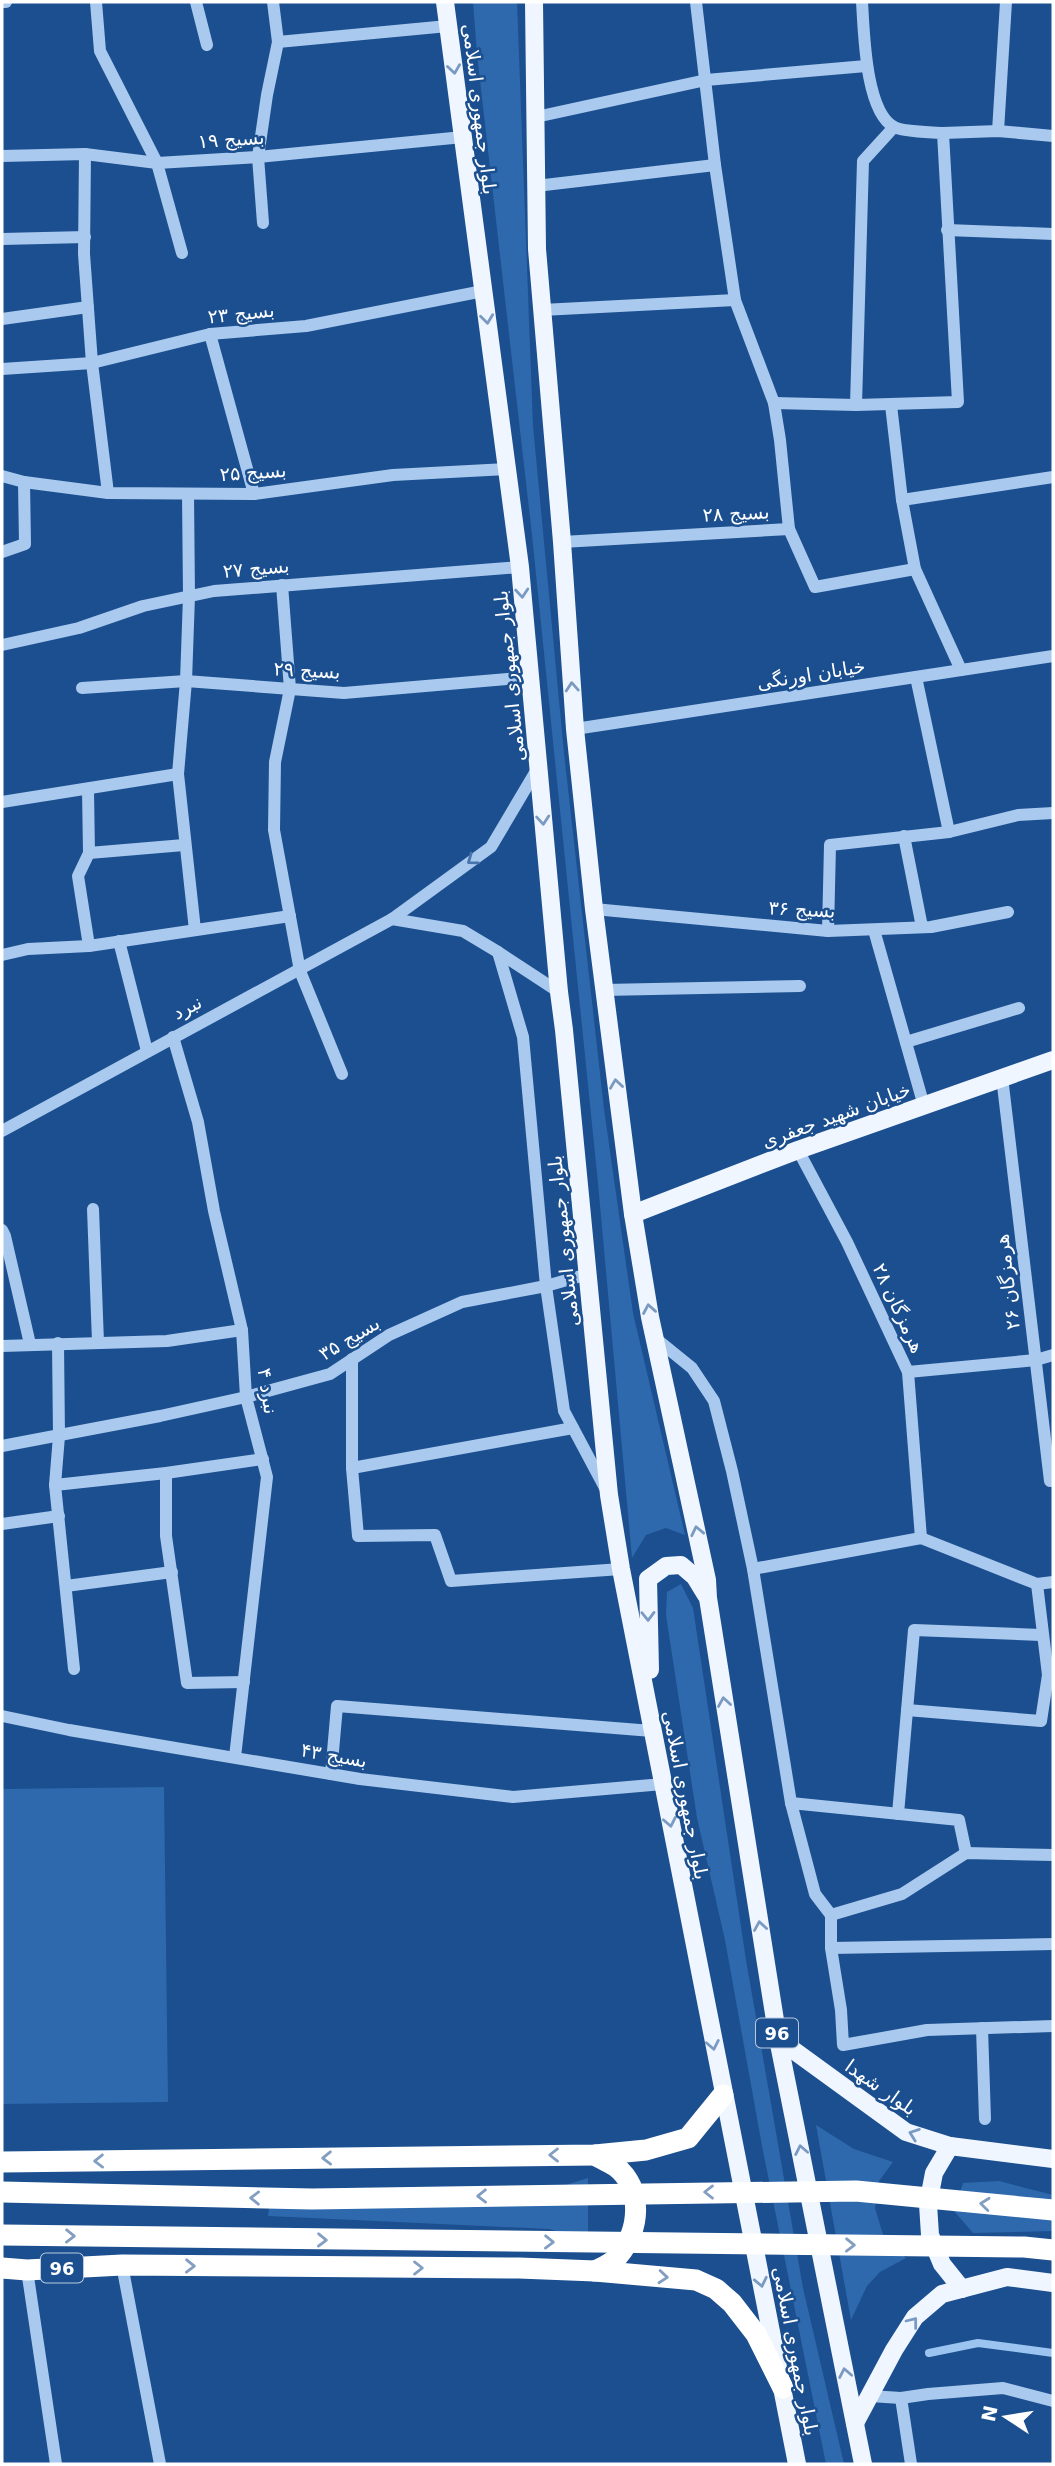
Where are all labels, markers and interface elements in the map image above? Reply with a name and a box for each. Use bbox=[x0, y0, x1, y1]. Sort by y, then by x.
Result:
street label: بلوار جمهوری اسلامی bbox=[458, 22, 501, 196]
one-way arrow bbox=[446, 64, 461, 75]
street label: بسیج ۱۹ bbox=[197, 126, 265, 153]
street label: بسیج ۲۳ bbox=[207, 299, 275, 328]
one-way arrow bbox=[479, 313, 494, 325]
street label: بسیج ۲۵ bbox=[219, 459, 287, 486]
street label: بسیج ۲۸ bbox=[702, 500, 770, 527]
street label: بسیج ۲۷ bbox=[222, 554, 290, 583]
one-way arrow bbox=[514, 588, 529, 599]
street label: بلوار جمهوری اسلامی bbox=[489, 589, 530, 763]
street label: خیابان اورنگی bbox=[755, 655, 867, 694]
street label: بسیج ۲۹ bbox=[273, 657, 341, 684]
one-way arrow bbox=[565, 682, 580, 693]
one-way arrow bbox=[536, 814, 551, 826]
one-way arrow bbox=[467, 852, 480, 865]
street label: بسیج ۳۶ bbox=[768, 896, 836, 923]
street label: نبرد bbox=[169, 990, 206, 1024]
one-way arrow bbox=[609, 1078, 624, 1090]
street label: خیابان شهید جعفری bbox=[759, 1078, 914, 1153]
street label: بلوار جمهوری اسلامی bbox=[543, 1154, 584, 1328]
street label: هرمزگان ۲۶ bbox=[990, 1233, 1025, 1331]
street label: هرمزگان ۲۸ bbox=[868, 1260, 929, 1357]
one-way arrow bbox=[642, 1303, 657, 1315]
street label: بسیج ۳۵ bbox=[315, 1311, 384, 1365]
street label: نبرد ۴ bbox=[253, 1366, 282, 1416]
one-way arrow bbox=[690, 1525, 705, 1537]
one-way arrow bbox=[640, 1611, 656, 1621]
one-way arrow bbox=[717, 1696, 732, 1708]
street label: بلوار جمهوری اسلامی bbox=[658, 1709, 713, 1882]
street label: بسیج ۴۳ bbox=[299, 1738, 369, 1773]
one-way arrow bbox=[662, 1816, 677, 1828]
one-way arrow bbox=[753, 1921, 768, 1932]
road number: 96 bbox=[756, 2019, 798, 2048]
one-way arrow bbox=[705, 2039, 720, 2051]
street label: بلوار شهدا bbox=[841, 2055, 921, 2120]
one-way arrow bbox=[909, 2128, 921, 2142]
one-way arrow bbox=[794, 2144, 809, 2156]
one-way arrow bbox=[549, 2147, 559, 2163]
one-way arrow bbox=[321, 2150, 332, 2165]
one-way arrow bbox=[94, 2153, 104, 2169]
one-way arrow bbox=[704, 2184, 714, 2200]
one-way arrow bbox=[476, 2188, 487, 2203]
one-way arrow bbox=[249, 2190, 260, 2205]
one-way arrow bbox=[980, 2196, 991, 2211]
one-way arrow bbox=[65, 2228, 76, 2244]
one-way arrow bbox=[317, 2232, 328, 2247]
one-way arrow bbox=[545, 2234, 555, 2250]
one-way arrow bbox=[846, 2237, 856, 2253]
road number: 96 bbox=[41, 2254, 83, 2282]
one-way arrow bbox=[186, 2258, 196, 2274]
one-way arrow bbox=[413, 2260, 424, 2276]
street label: بلوار جمهوری اسلامی bbox=[768, 2265, 823, 2438]
one-way arrow bbox=[658, 2269, 669, 2284]
one-way arrow bbox=[753, 2276, 768, 2288]
one-way arrow bbox=[905, 2317, 917, 2329]
one-way arrow bbox=[839, 2367, 854, 2379]
north arrow bbox=[971, 2382, 1041, 2452]
text: N bbox=[977, 2403, 1002, 2424]

